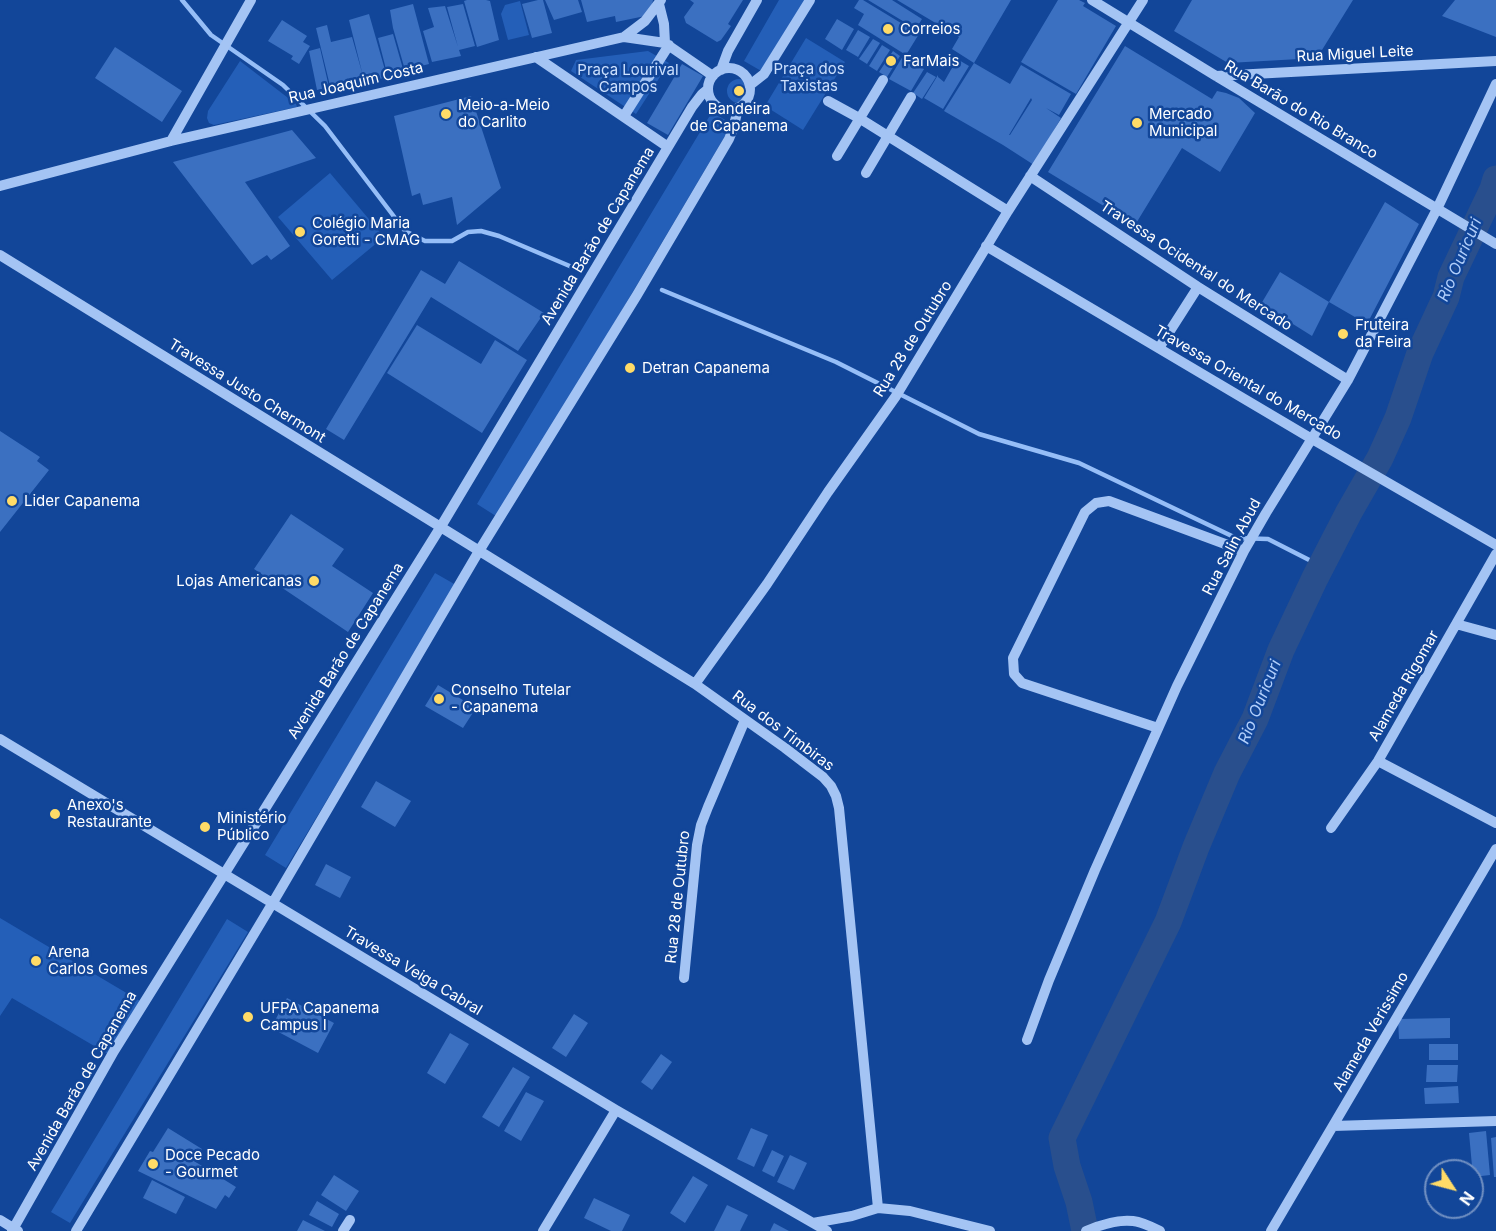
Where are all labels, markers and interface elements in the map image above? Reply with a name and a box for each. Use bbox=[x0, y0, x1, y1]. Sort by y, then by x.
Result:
place label: Correios bbox=[900, 20, 961, 38]
marker: Correios bbox=[881, 22, 895, 36]
street label: Rua Miguel Leite bbox=[1296, 42, 1414, 66]
place label: FarMais bbox=[903, 52, 959, 70]
marker: FarMais bbox=[884, 54, 898, 68]
street label: Rua Barão do Rio Branco bbox=[1221, 57, 1381, 163]
street label: Rua Joaquim Costa bbox=[287, 59, 425, 107]
park label: Praça dos Taxistas bbox=[773, 60, 845, 95]
park label: Praça Lourival Campos bbox=[577, 61, 679, 96]
marker: Bandeira de Capanema bbox=[732, 84, 746, 98]
place label: Meio-a-Meio do Carlito bbox=[458, 96, 550, 131]
place label: Bandeira de Capanema bbox=[690, 100, 788, 135]
place label: Mercado Municipal bbox=[1149, 105, 1218, 140]
marker: Meio-a-Meio do Carlito bbox=[439, 107, 453, 121]
marker: Mercado Municipal bbox=[1130, 116, 1144, 130]
street label: Avenida Barão de Capanema bbox=[538, 144, 658, 328]
street label: Travessa Ocidental do Mercado bbox=[1097, 197, 1295, 335]
place label: Colégio Maria Goretti - CMAG bbox=[312, 214, 420, 249]
water label: Rio Ouricuri bbox=[1434, 215, 1486, 305]
marker: Colégio Maria Goretti - CMAG bbox=[293, 225, 307, 239]
street label: Rua 28 de Outubro bbox=[870, 278, 956, 400]
place label: Fruteira da Feira bbox=[1355, 316, 1412, 351]
street label: Travessa Oriental do Mercado bbox=[1151, 322, 1345, 444]
marker: Fruteira da Feira bbox=[1336, 327, 1350, 341]
street label: Travessa Justo Chermont bbox=[165, 335, 329, 447]
place label: Detran Capanema bbox=[642, 359, 770, 377]
marker: Detran Capanema bbox=[623, 361, 637, 375]
place label: Lider Capanema bbox=[24, 492, 140, 510]
marker: Lider Capanema bbox=[5, 494, 19, 508]
street label: Rua Salin Abud bbox=[1199, 495, 1265, 599]
street label: Avenida Barão de Capanema bbox=[284, 560, 408, 742]
place label: Lojas Americanas bbox=[176, 572, 302, 590]
marker: Lojas Americanas bbox=[307, 574, 321, 588]
street label: Alameda Rigomar bbox=[1365, 627, 1443, 745]
water label: Rio Ouricuri bbox=[1234, 657, 1286, 747]
place label: Conselho Tutelar - Capanema bbox=[451, 681, 571, 716]
street label: Rua dos Timbiras bbox=[729, 687, 837, 775]
marker: Conselho Tutelar - Capanema bbox=[432, 692, 446, 706]
place label: Anexo's Restaurante bbox=[67, 796, 152, 831]
marker: Anexo's Restaurante bbox=[48, 807, 62, 821]
place label: Ministério Público bbox=[217, 809, 287, 844]
marker: Ministério Público bbox=[198, 820, 212, 834]
street label: Rua 28 de Outubro bbox=[662, 830, 694, 964]
street label: Travessa Veiga Cabral bbox=[341, 923, 485, 1019]
place label: Arena Carlos Gomes bbox=[48, 943, 148, 978]
marker: Arena Carlos Gomes bbox=[29, 954, 43, 968]
street label: Alameda Verissimo bbox=[1329, 969, 1413, 1095]
street label: Avenida Barão de Capanema bbox=[23, 988, 141, 1174]
place label: UFPA Capanema Campus I bbox=[260, 999, 379, 1034]
marker: UFPA Capanema Campus I bbox=[241, 1010, 255, 1024]
place label: Doce Pecado - Gourmet bbox=[165, 1146, 260, 1181]
marker: Doce Pecado - Gourmet bbox=[146, 1157, 160, 1171]
north arrow bbox=[1424, 1159, 1484, 1219]
text: N bbox=[1455, 1188, 1479, 1209]

